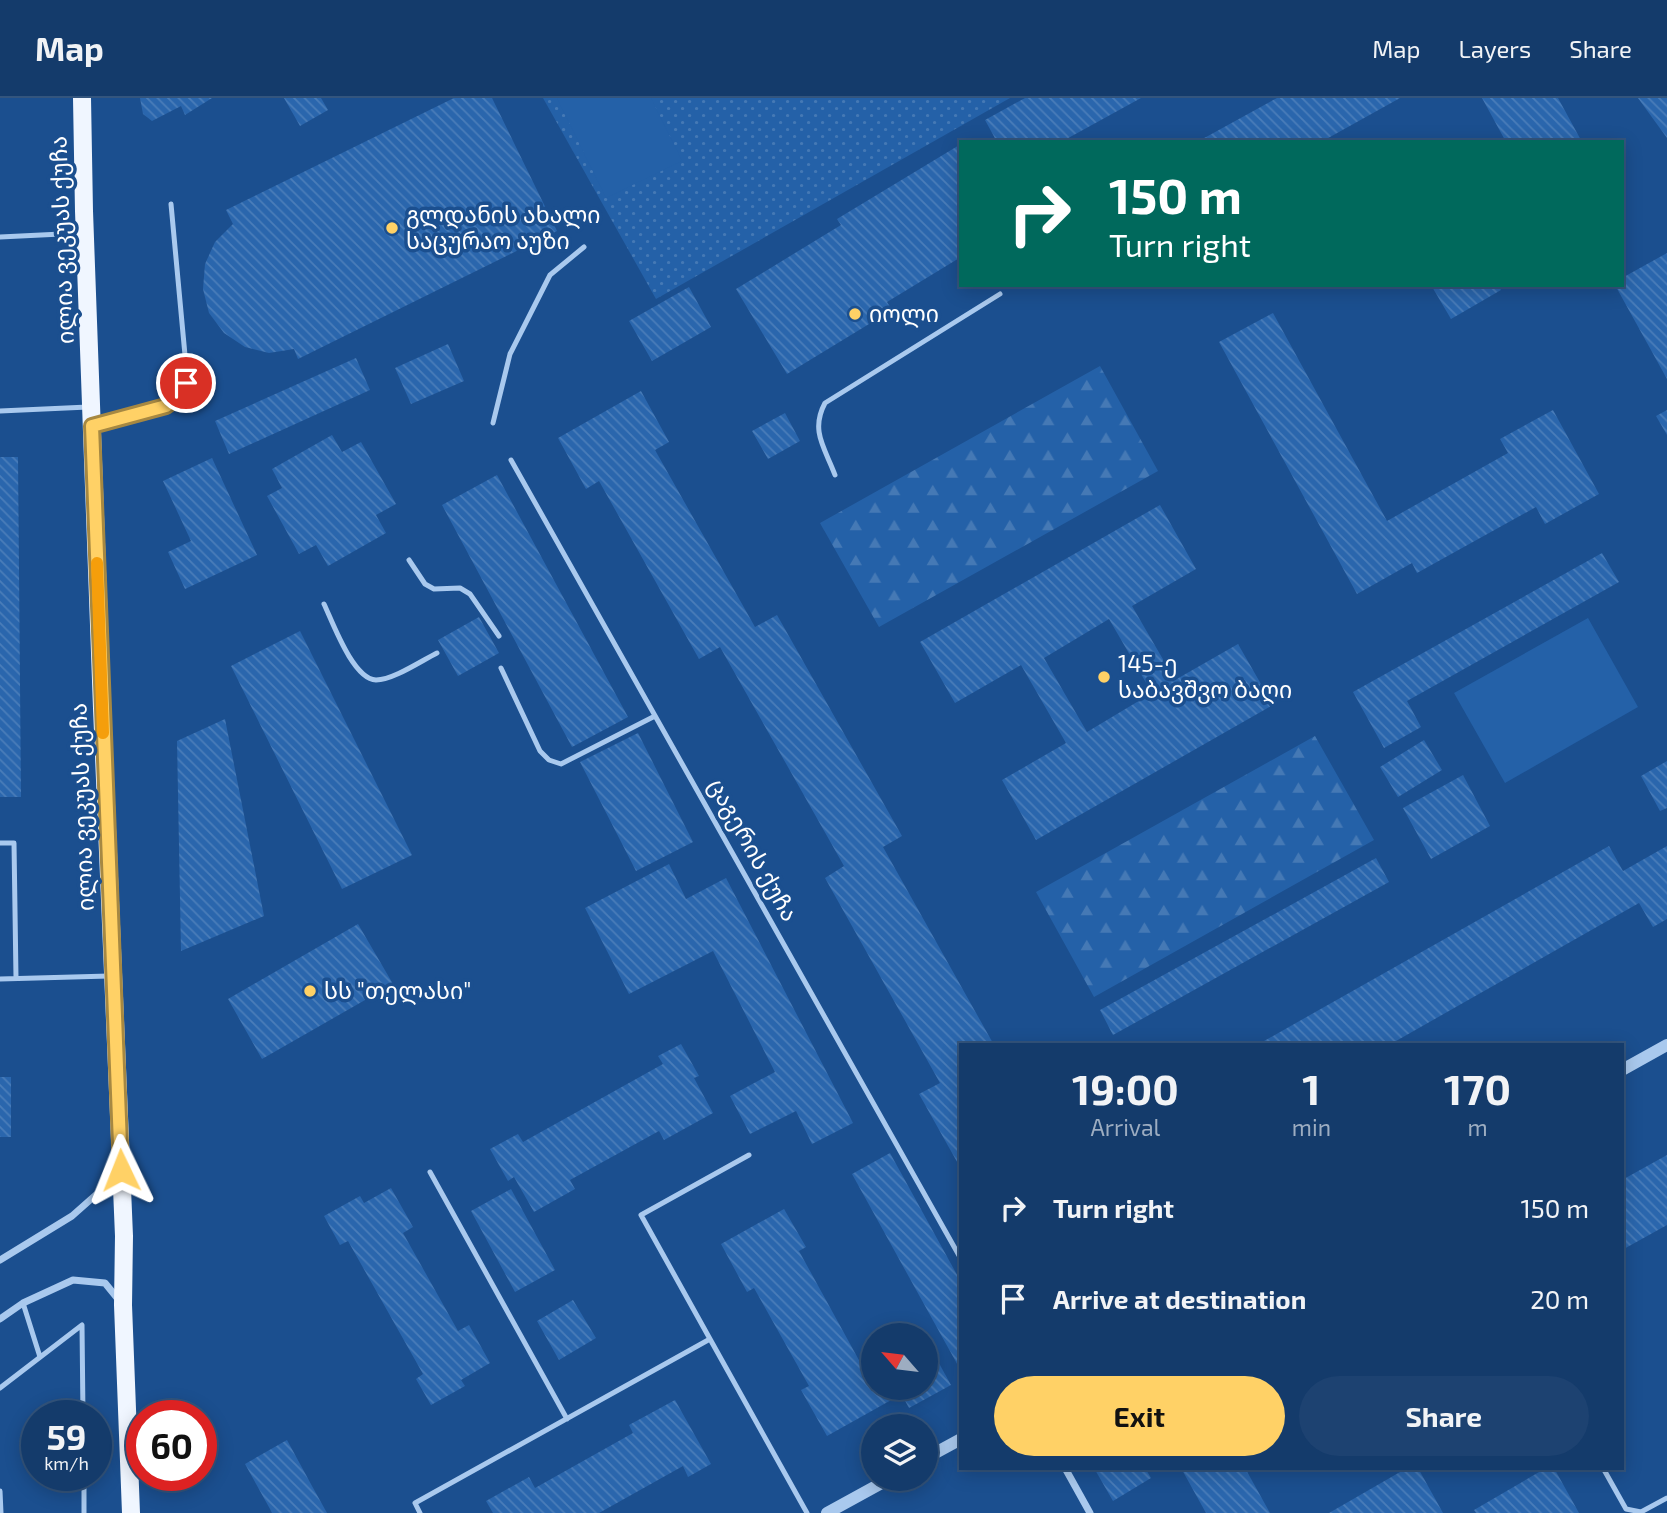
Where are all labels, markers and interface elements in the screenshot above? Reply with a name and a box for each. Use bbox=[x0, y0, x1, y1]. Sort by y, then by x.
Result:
text: Map bbox=[35, 28, 104, 68]
text: Map bbox=[1372, 34, 1420, 63]
text: Layers bbox=[1458, 34, 1531, 63]
text: Share bbox=[1569, 34, 1632, 63]
street label: ილია ვეკუას ქუჩა bbox=[43, 135, 80, 345]
text: 150 m bbox=[1109, 165, 1242, 224]
icon: right bbox=[994, 168, 1085, 259]
place label: გლდანის ახალი საცურაო აუზი bbox=[406, 200, 601, 255]
marker: გლდანის ახალი საცურაო აუზი bbox=[384, 220, 400, 236]
text: Turn right bbox=[1109, 225, 1251, 263]
place label: იოლი bbox=[869, 299, 939, 328]
marker: იოლი bbox=[847, 306, 863, 322]
pin bbox=[156, 353, 216, 413]
icon: arrive bbox=[167, 364, 205, 402]
place label: 145-ე საბავშვო ბაღი bbox=[1118, 649, 1292, 704]
marker: 145-ე საბავშვო ბაღი bbox=[1096, 669, 1112, 685]
street label: ილია ვეკუას ქუჩა bbox=[63, 702, 100, 912]
street label: ცაგერის ქუჩა bbox=[702, 773, 805, 926]
place label: სს "თელასი" bbox=[324, 976, 471, 1005]
marker: სს "თელასი" bbox=[302, 983, 318, 999]
text: 19:00 bbox=[1072, 1063, 1179, 1113]
text: 1 bbox=[1302, 1063, 1321, 1113]
text: 170 bbox=[1444, 1063, 1511, 1113]
text: Arrival bbox=[1090, 1113, 1160, 1141]
text: min bbox=[1292, 1113, 1331, 1141]
text: m bbox=[1467, 1113, 1488, 1141]
position arrow bbox=[84, 1133, 158, 1207]
icon: right bbox=[994, 1189, 1032, 1227]
text: Turn right bbox=[1053, 1192, 1174, 1223]
text: 150 m bbox=[1520, 1192, 1589, 1223]
icon: arrive bbox=[994, 1280, 1032, 1318]
text: Arrive at destination bbox=[1053, 1283, 1306, 1314]
text: 20 m bbox=[1530, 1283, 1589, 1314]
north arrow bbox=[861, 1323, 938, 1400]
map controls bbox=[861, 1323, 938, 1491]
button: Exit bbox=[994, 1376, 1285, 1456]
button: Share bbox=[1299, 1376, 1589, 1456]
speed limit sign: 60 bbox=[126, 1400, 217, 1491]
button: layers bbox=[861, 1414, 938, 1491]
text: 59 bbox=[47, 1415, 86, 1457]
text: km/h bbox=[44, 1452, 89, 1474]

